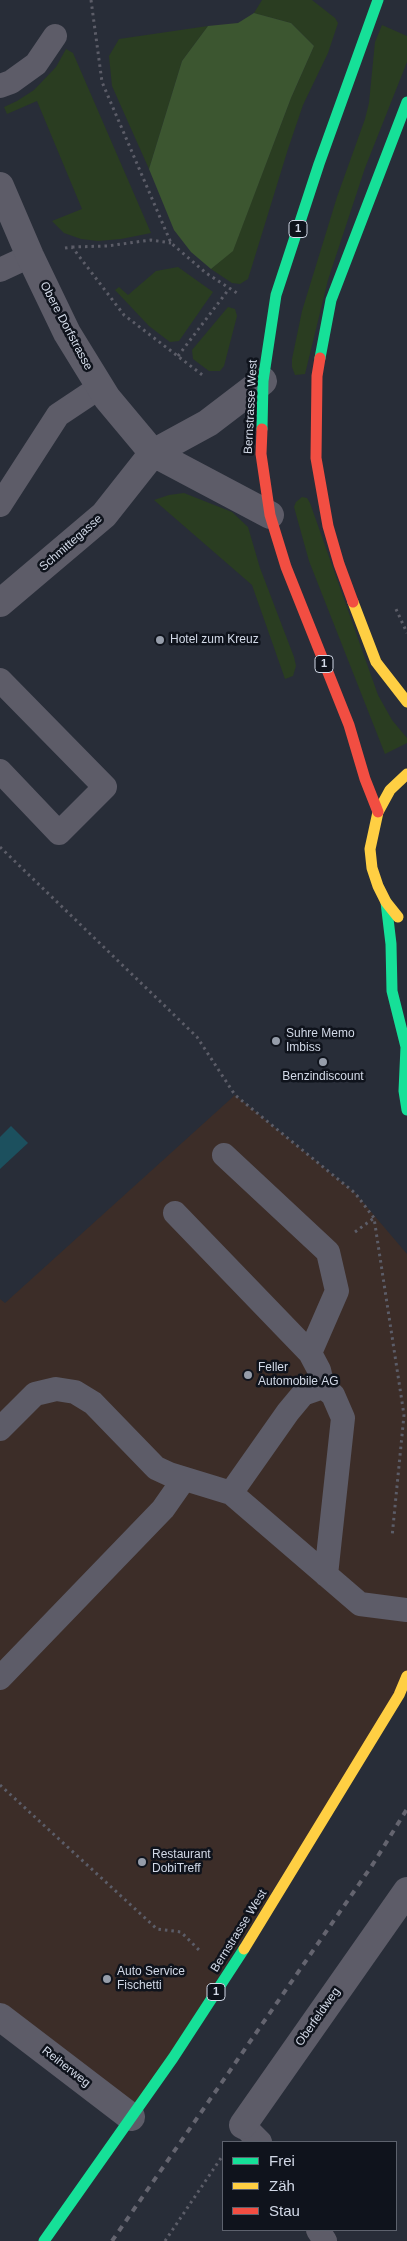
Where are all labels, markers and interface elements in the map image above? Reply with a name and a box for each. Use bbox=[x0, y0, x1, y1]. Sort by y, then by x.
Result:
road number: 1 bbox=[289, 220, 307, 238]
street label: Obere Dorfstrasse bbox=[37, 279, 95, 373]
street label: Bernstrasse West bbox=[241, 359, 261, 455]
street label: Schmittegasse bbox=[37, 512, 105, 574]
place label: Hotel zum Kreuz bbox=[170, 633, 259, 647]
marker: Hotel zum Kreuz bbox=[154, 634, 166, 646]
road number: 1 bbox=[315, 656, 333, 672]
place label: Suhre Memo Imbiss bbox=[286, 1027, 355, 1055]
marker: Suhre Memo Imbiss bbox=[270, 1035, 282, 1047]
marker: Benzindiscount bbox=[317, 1056, 329, 1068]
place label: Benzindiscount bbox=[282, 1070, 364, 1084]
place label: Feller Automobile AG bbox=[258, 1361, 339, 1389]
marker: Feller Automobile AG bbox=[242, 1369, 254, 1381]
place label: Restaurant DobiTreff bbox=[152, 1848, 211, 1876]
marker: Restaurant DobiTreff bbox=[136, 1856, 148, 1868]
street label: Bernstrasse West bbox=[208, 1887, 270, 1975]
place label: Auto Service Fischetti bbox=[117, 1965, 185, 1993]
marker: Auto Service Fischetti bbox=[101, 1973, 113, 1985]
road number: 1 bbox=[207, 1984, 225, 2000]
street label: Oberfeldweg bbox=[293, 1985, 343, 2049]
street label: Reiherweg bbox=[39, 2044, 93, 2090]
legend bbox=[222, 2141, 397, 2231]
text: Frei bbox=[269, 2152, 295, 2169]
text: Zäh bbox=[269, 2177, 295, 2194]
text: Stau bbox=[269, 2202, 300, 2219]

